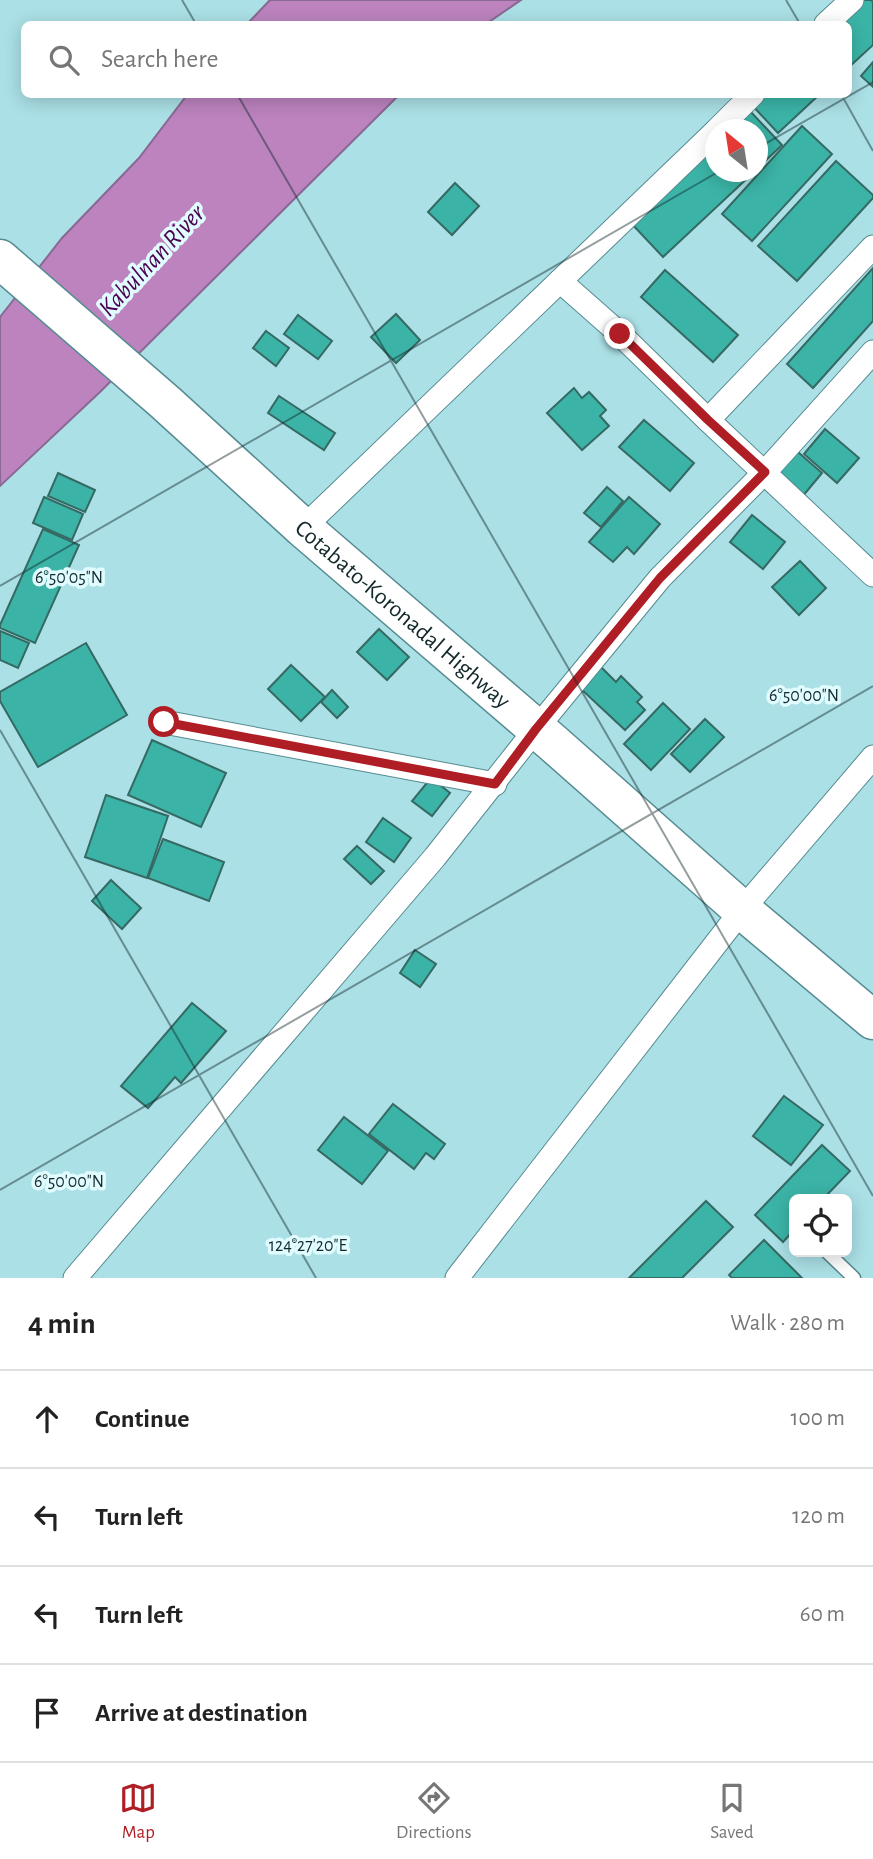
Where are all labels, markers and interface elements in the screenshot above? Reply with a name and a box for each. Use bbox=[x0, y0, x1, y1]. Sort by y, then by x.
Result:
search box bbox=[21, 21, 852, 98]
icon: search bbox=[45, 41, 83, 79]
text: Search here bbox=[101, 46, 219, 72]
north arrow bbox=[705, 119, 768, 182]
water label: Kabulnan River bbox=[94, 199, 211, 321]
route end bbox=[604, 318, 635, 349]
street label: Cotabato-Koronadal Highway bbox=[290, 516, 514, 713]
text: 6°50'05"N bbox=[35, 569, 103, 587]
text: 6°50'00"N bbox=[769, 687, 839, 705]
route start bbox=[148, 706, 179, 737]
text: 6°50'00"N bbox=[34, 1173, 104, 1191]
map controls bbox=[789, 1194, 852, 1257]
button: locate bbox=[789, 1194, 852, 1257]
text: 124°27'20"E bbox=[269, 1237, 348, 1255]
text: 4 min bbox=[28, 1309, 96, 1339]
text: Walk · 280 m bbox=[730, 1312, 845, 1335]
icon: ahead bbox=[28, 1400, 66, 1438]
text: Continue bbox=[95, 1406, 190, 1432]
text: 100 m bbox=[791, 1407, 845, 1430]
icon: left bbox=[28, 1498, 66, 1536]
text: Turn left bbox=[95, 1504, 183, 1530]
text: 120 m bbox=[792, 1505, 845, 1528]
icon: left bbox=[28, 1596, 66, 1634]
text: Turn left bbox=[95, 1602, 183, 1628]
text: 60 m bbox=[800, 1603, 845, 1626]
icon: arrive bbox=[28, 1694, 66, 1732]
text: Arrive at destination bbox=[95, 1700, 308, 1726]
tab: Map bbox=[119, 1779, 157, 1844]
tab: Directions bbox=[396, 1779, 472, 1844]
tab: Saved bbox=[710, 1779, 754, 1844]

